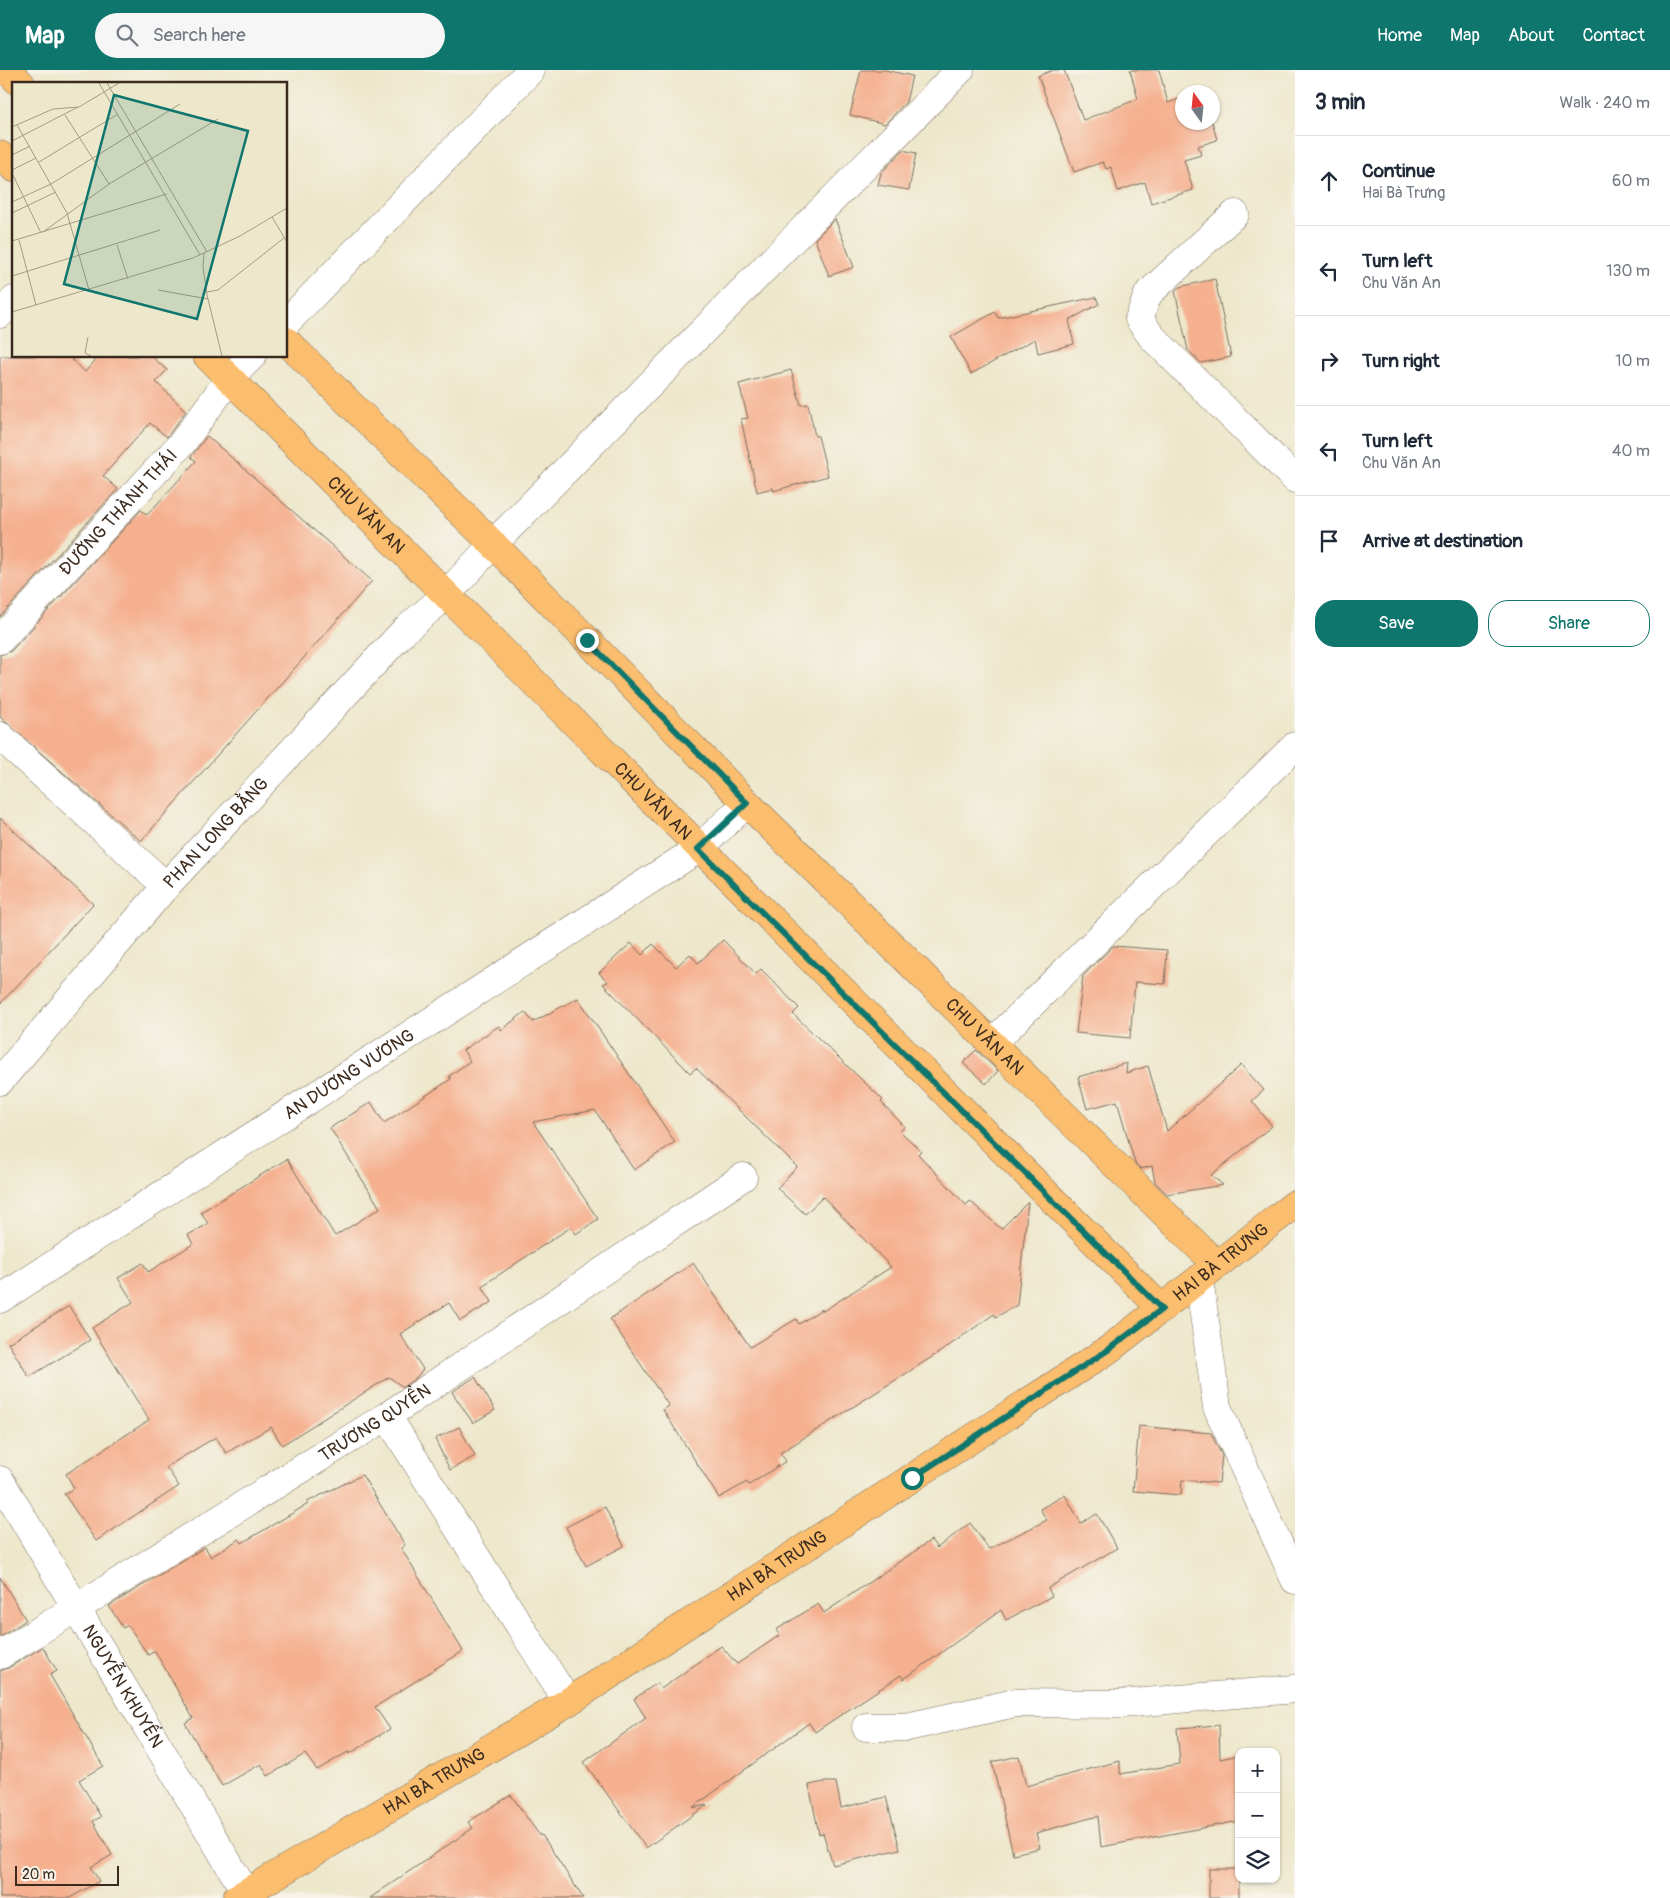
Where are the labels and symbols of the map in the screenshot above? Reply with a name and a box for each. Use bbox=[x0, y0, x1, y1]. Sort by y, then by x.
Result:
inset map bbox=[12, 82, 288, 358]
north arrow bbox=[1175, 85, 1220, 130]
street label: ĐƯỜNG THÀNH THÁI bbox=[54, 444, 183, 581]
street label: CHU VĂN AN bbox=[322, 471, 410, 559]
route end bbox=[576, 629, 599, 652]
street label: CHU VĂN AN bbox=[609, 757, 697, 845]
street label: PHAN LONG BẰNG bbox=[159, 773, 274, 894]
street label: CHU VĂN AN bbox=[940, 993, 1028, 1081]
street label: AN DƯƠNG VƯƠNG bbox=[279, 1024, 419, 1125]
street label: HAI BÀ TRƯNG bbox=[1168, 1218, 1273, 1307]
street label: TRƯƠNG QUYỀN bbox=[315, 1379, 436, 1467]
route start bbox=[901, 1467, 924, 1490]
street label: HAI BÀ TRƯNG bbox=[723, 1525, 832, 1607]
street label: NGUYỄN KHUYẾN bbox=[77, 1621, 168, 1752]
street label: HAI BÀ TRƯNG bbox=[379, 1742, 490, 1821]
scale bar bbox=[15, 1863, 119, 1886]

